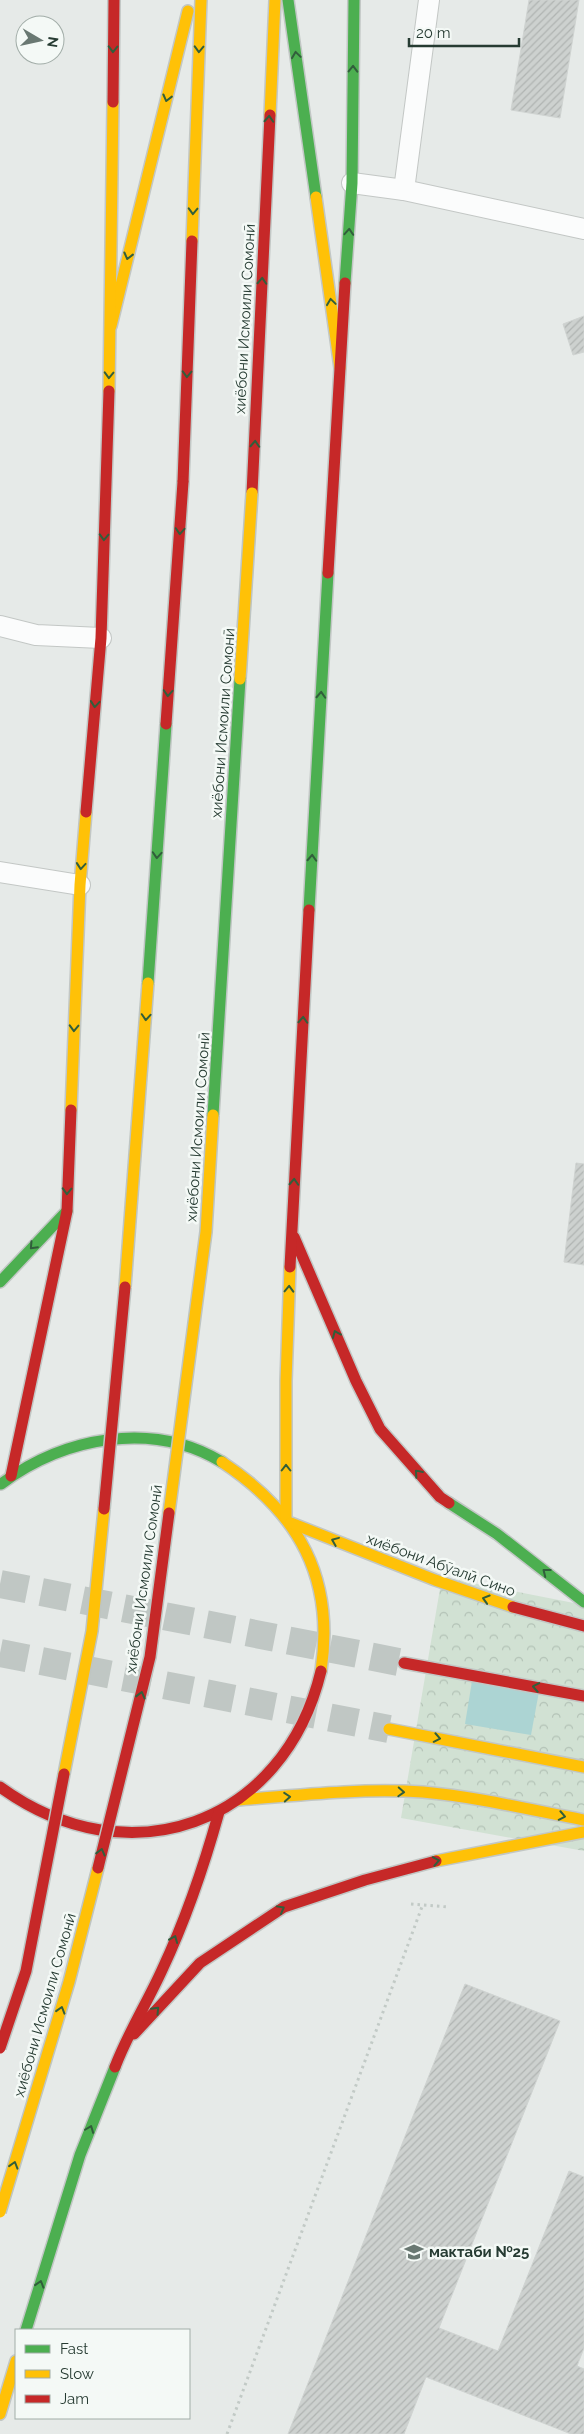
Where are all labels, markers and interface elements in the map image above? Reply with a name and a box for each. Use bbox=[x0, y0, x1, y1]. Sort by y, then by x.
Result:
north arrow bbox=[15, 15, 65, 65]
scale bar bbox=[409, 15, 519, 47]
text: 20 m bbox=[416, 24, 451, 42]
text: N bbox=[44, 36, 62, 49]
one-way arrow bbox=[108, 45, 119, 53]
one-way arrow bbox=[194, 45, 204, 53]
one-way arrow bbox=[291, 50, 302, 58]
one-way arrow bbox=[348, 65, 359, 73]
one-way arrow bbox=[162, 94, 173, 103]
one-way arrow bbox=[264, 115, 275, 123]
one-way arrow bbox=[188, 208, 198, 215]
street label: хиёбони Исмоили Сомонӣ bbox=[231, 223, 259, 415]
one-way arrow bbox=[344, 228, 355, 236]
one-way arrow bbox=[123, 252, 134, 261]
one-way arrow bbox=[257, 277, 267, 285]
one-way arrow bbox=[326, 298, 336, 306]
one-way arrow bbox=[182, 370, 192, 378]
one-way arrow bbox=[104, 372, 114, 379]
one-way arrow bbox=[249, 440, 260, 448]
one-way arrow bbox=[174, 527, 185, 535]
one-way arrow bbox=[99, 534, 109, 542]
street label: хиёбони Исмоили Сомонӣ bbox=[207, 627, 239, 819]
one-way arrow bbox=[163, 689, 174, 697]
one-way arrow bbox=[316, 691, 327, 699]
one-way arrow bbox=[90, 701, 101, 709]
one-way arrow bbox=[152, 851, 163, 859]
one-way arrow bbox=[307, 853, 318, 861]
one-way arrow bbox=[76, 862, 87, 870]
one-way arrow bbox=[140, 1013, 151, 1021]
one-way arrow bbox=[298, 1016, 309, 1024]
one-way arrow bbox=[69, 1025, 79, 1033]
street label: хиёбони Исмоили Сомонӣ bbox=[182, 1031, 214, 1223]
one-way arrow bbox=[288, 1178, 299, 1186]
one-way arrow bbox=[62, 1187, 73, 1195]
one-way arrow bbox=[30, 1241, 39, 1250]
one-way arrow bbox=[284, 1284, 294, 1292]
one-way arrow bbox=[331, 1330, 342, 1339]
one-way arrow bbox=[281, 1464, 291, 1472]
one-way arrow bbox=[415, 1469, 424, 1478]
street label: хиёбони Исмоили Сомонӣ bbox=[122, 1483, 166, 1675]
street label: хиёбони Абӯалӣ Сино bbox=[364, 1530, 518, 1600]
one-way arrow bbox=[331, 1537, 340, 1547]
one-way arrow bbox=[542, 1569, 551, 1578]
one-way arrow bbox=[483, 1595, 491, 1605]
one-way arrow bbox=[532, 1683, 540, 1693]
one-way arrow bbox=[135, 1690, 146, 1699]
one-way arrow bbox=[432, 1732, 441, 1743]
one-way arrow bbox=[397, 1787, 405, 1798]
one-way arrow bbox=[283, 1791, 291, 1802]
one-way arrow bbox=[557, 1811, 566, 1821]
one-way arrow bbox=[95, 1848, 106, 1857]
one-way arrow bbox=[432, 1857, 441, 1867]
one-way arrow bbox=[276, 1905, 285, 1915]
street label: хиёбони Исмоили Сомонӣ bbox=[10, 1911, 80, 2099]
one-way arrow bbox=[169, 1936, 179, 1944]
one-way arrow bbox=[55, 2006, 65, 2014]
one-way arrow bbox=[150, 2007, 159, 2016]
one-way arrow bbox=[84, 2125, 94, 2134]
one-way arrow bbox=[8, 2162, 18, 2170]
school or university icon: мактаби №25 bbox=[403, 2241, 425, 2263]
place label: мактаби №25 bbox=[429, 2243, 529, 2261]
one-way arrow bbox=[35, 2280, 45, 2288]
legend bbox=[15, 2329, 190, 2419]
text: Fast bbox=[60, 2340, 88, 2358]
text: Slow bbox=[60, 2365, 94, 2383]
text: Jam bbox=[60, 2390, 89, 2408]

